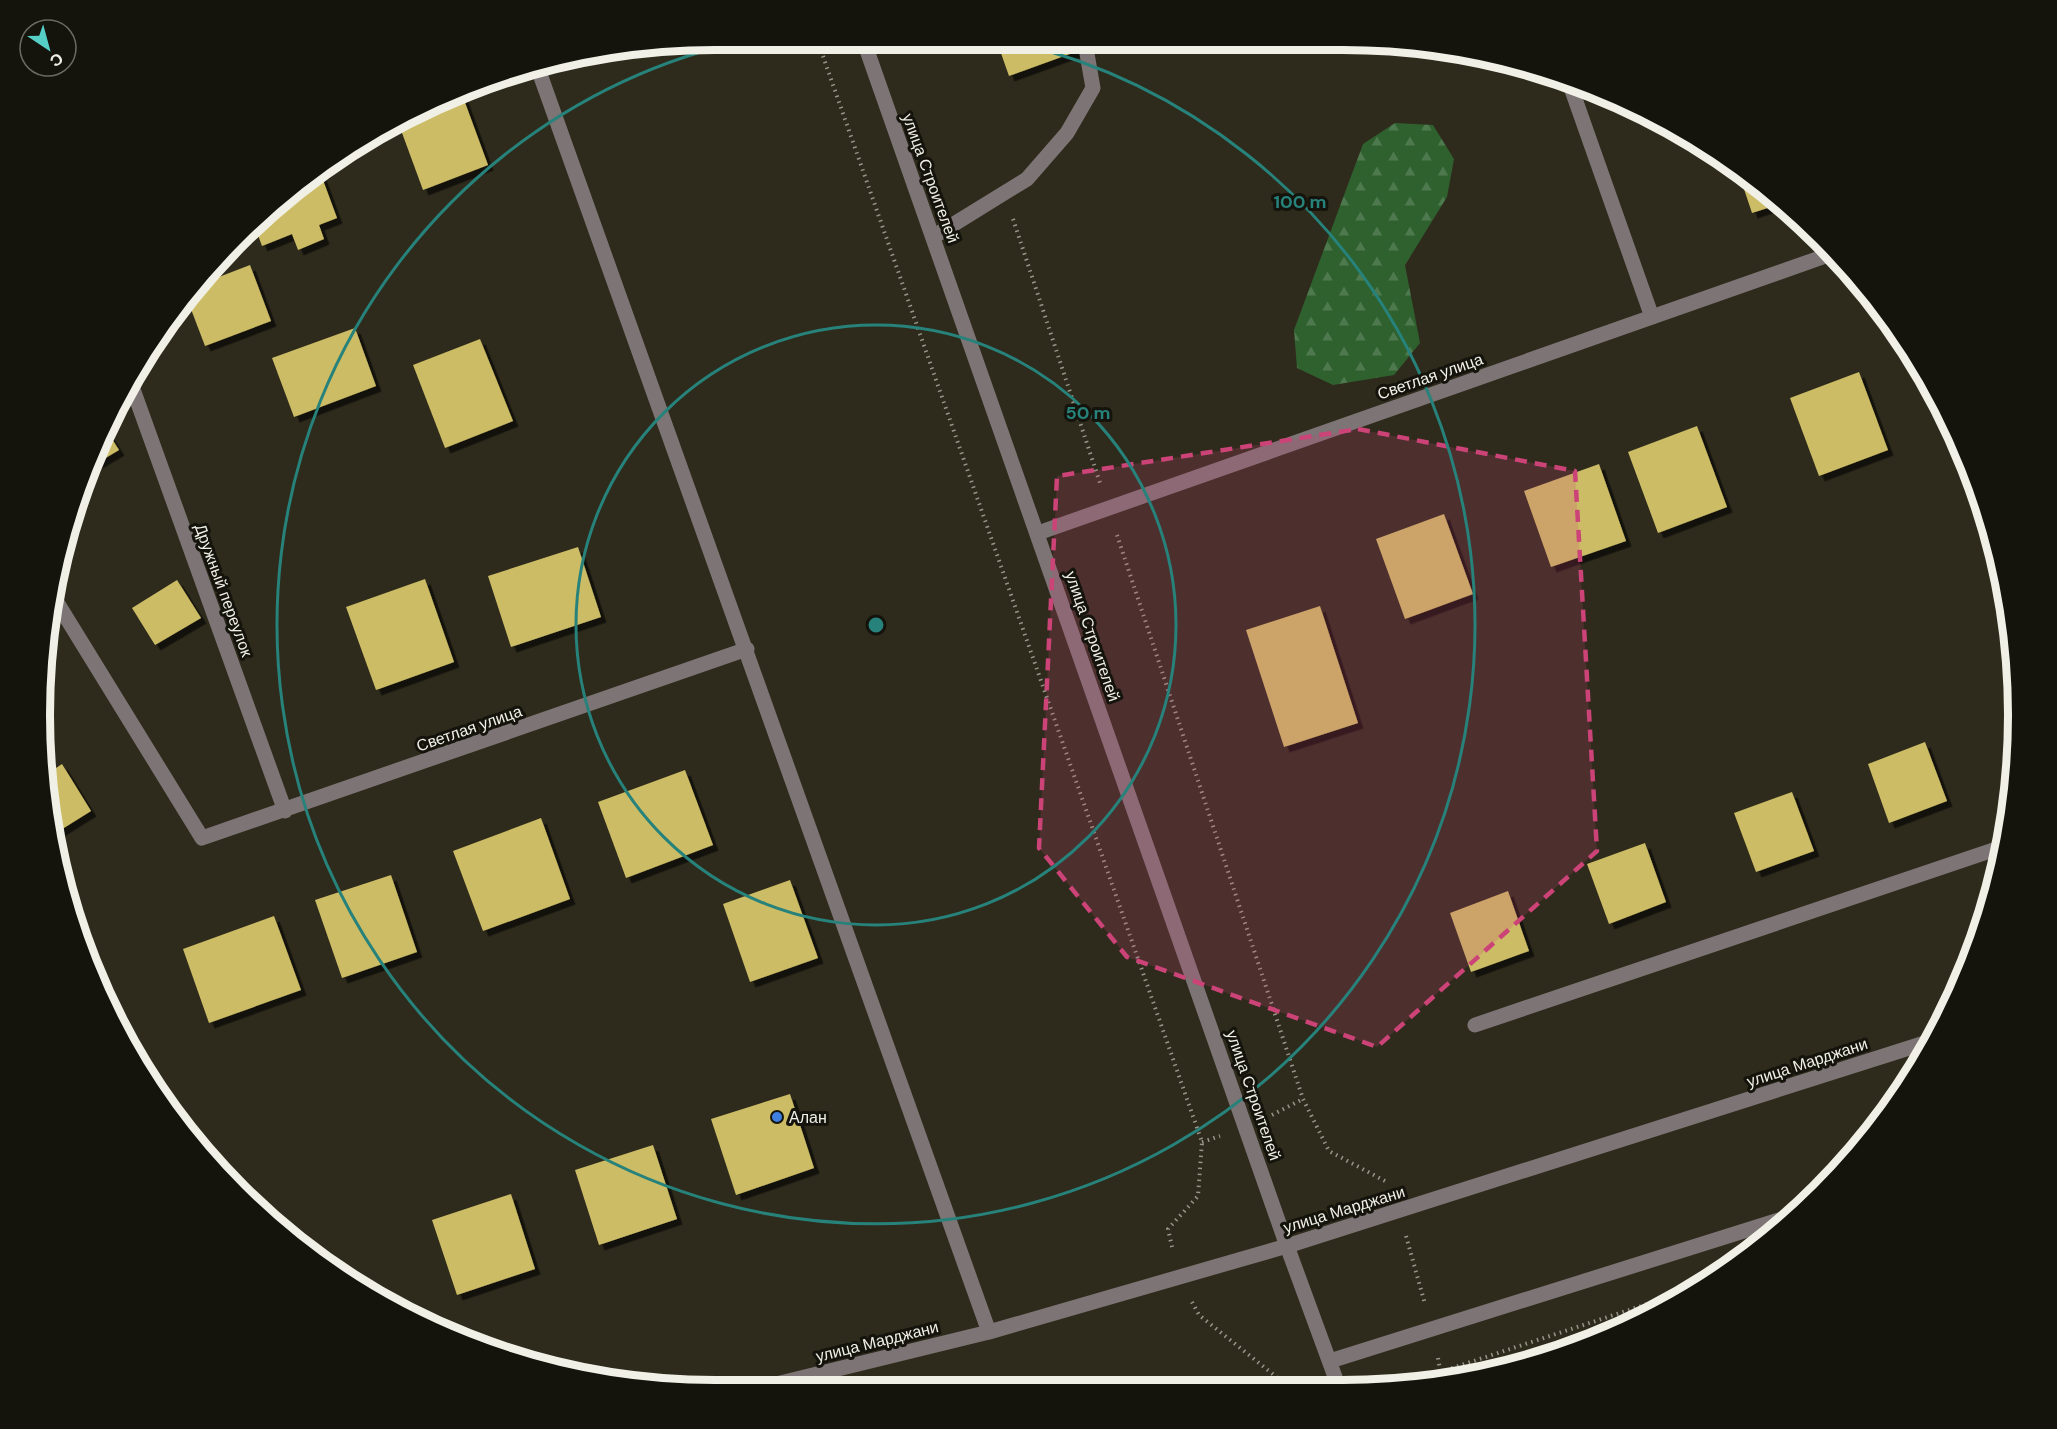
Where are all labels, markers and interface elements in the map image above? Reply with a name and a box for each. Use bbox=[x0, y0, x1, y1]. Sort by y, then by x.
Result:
north arrow bbox=[18, 18, 78, 78]
text: С bbox=[45, 48, 67, 72]
street label: улица Строителей bbox=[897, 110, 964, 246]
text: 100 m bbox=[1273, 190, 1327, 214]
street label: Светлая улица bbox=[1375, 349, 1486, 404]
text: 50 m bbox=[1065, 401, 1111, 425]
street label: Дружный переулок bbox=[190, 521, 258, 661]
street label: улица Строителей bbox=[1060, 568, 1125, 704]
centre of rings bbox=[866, 615, 886, 635]
street label: Светлая улица bbox=[414, 701, 525, 756]
street label: улица Строителей bbox=[1221, 1027, 1286, 1163]
street label: улица Марджани bbox=[1744, 1033, 1870, 1092]
place label: Алан bbox=[789, 1107, 827, 1128]
marker: Алан bbox=[770, 1110, 784, 1124]
street label: улица Марджани bbox=[1281, 1181, 1407, 1238]
street label: улица Марджани bbox=[814, 1316, 941, 1367]

